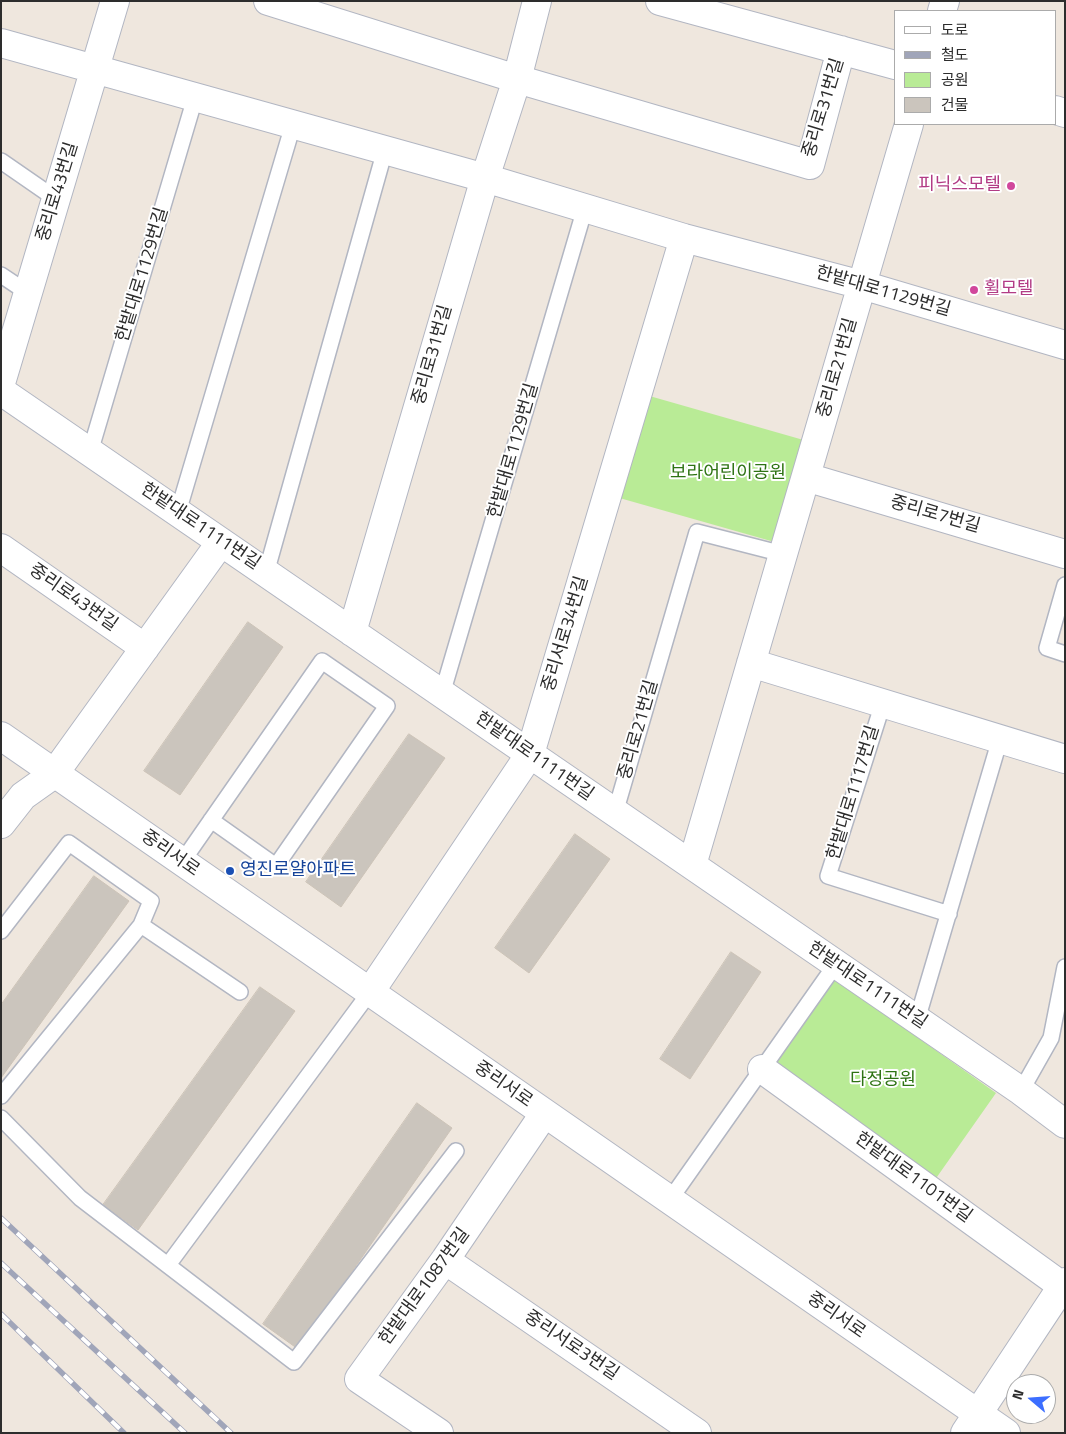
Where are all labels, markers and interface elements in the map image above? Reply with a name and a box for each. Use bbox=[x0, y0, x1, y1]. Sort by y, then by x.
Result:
legend bbox=[894, 10, 1056, 125]
text: 도로 bbox=[941, 18, 969, 41]
text: 철도 bbox=[941, 43, 969, 66]
street label: 중리로31번길 bbox=[799, 56, 849, 160]
text: 공원 bbox=[941, 68, 969, 91]
text: 건물 bbox=[941, 93, 969, 116]
street label: 중리로43번길 bbox=[33, 140, 83, 244]
place label: 피닉스모텔 bbox=[918, 175, 1001, 197]
marker: 피닉스모텔 bbox=[1005, 180, 1017, 192]
street label: 한밭대로1129번길 bbox=[112, 205, 174, 345]
street label: 한밭대로1129번길 bbox=[813, 262, 953, 322]
place label: 휠모텔 bbox=[984, 279, 1034, 301]
marker: 휠모텔 bbox=[968, 284, 980, 296]
street label: 중리로31번길 bbox=[408, 303, 458, 407]
street label: 중리로21번길 bbox=[813, 316, 863, 420]
street label: 한밭대로1129번길 bbox=[484, 381, 544, 521]
park label: 보라어린이공원 bbox=[670, 463, 786, 485]
street label: 한밭대로1111번길 bbox=[136, 479, 264, 575]
street label: 중리로7번길 bbox=[887, 492, 983, 538]
street label: 중리로43번길 bbox=[25, 560, 121, 636]
street label: 중리서로34번길 bbox=[538, 574, 594, 694]
street label: 중리로21번길 bbox=[614, 678, 664, 782]
street label: 한밭대로1111번길 bbox=[471, 708, 597, 806]
street label: 한밭대로1117번길 bbox=[823, 723, 885, 863]
street label: 중리서로 bbox=[137, 826, 203, 882]
place label: 영진로얄아파트 bbox=[240, 860, 356, 882]
marker: 영진로얄아파트 bbox=[224, 865, 236, 877]
street label: 한밭대로1111번길 bbox=[803, 938, 931, 1034]
street label: 중리서로 bbox=[470, 1057, 536, 1113]
park label: 다정공원 bbox=[850, 1070, 916, 1092]
street label: 한밭대로1101번길 bbox=[850, 1128, 976, 1228]
street label: 한밭대로1087번길 bbox=[375, 1224, 475, 1350]
street label: 중리서로 bbox=[803, 1288, 869, 1344]
street label: 중리서로3번길 bbox=[520, 1306, 622, 1386]
north arrow bbox=[1006, 1374, 1056, 1424]
text: N bbox=[1006, 1387, 1029, 1402]

